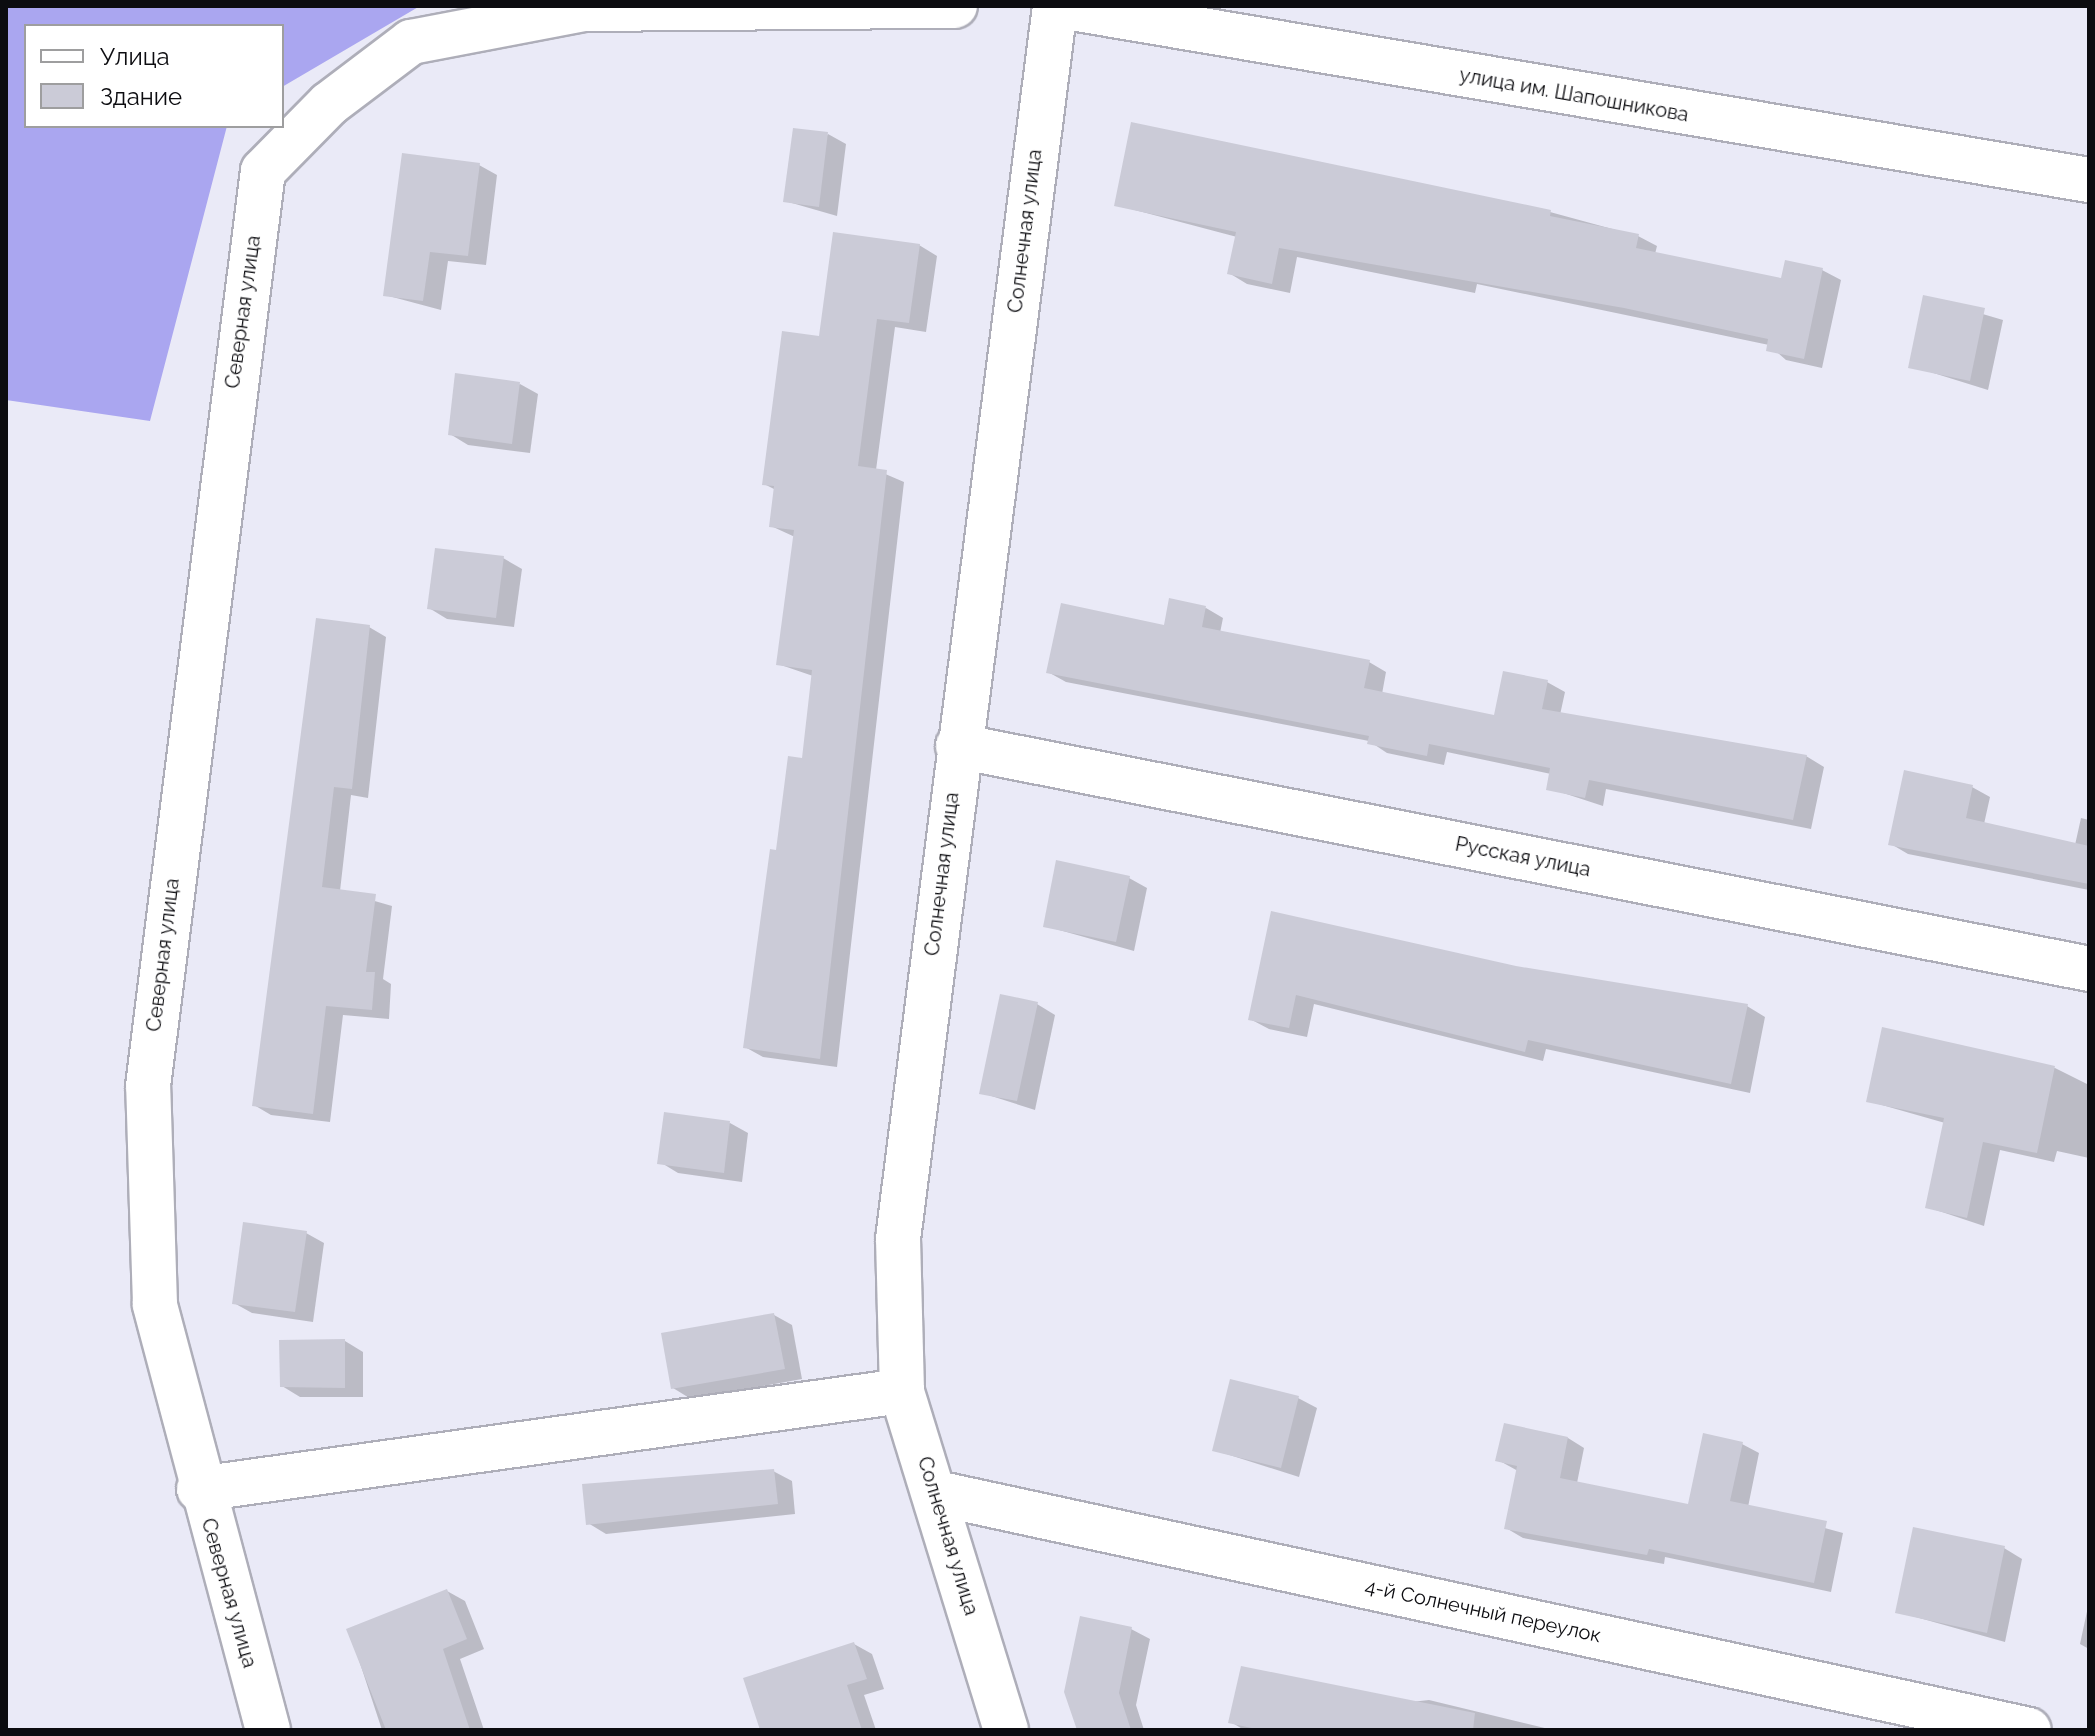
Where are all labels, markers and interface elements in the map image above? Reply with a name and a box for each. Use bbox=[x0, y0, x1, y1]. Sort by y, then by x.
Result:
legend bbox=[24, 24, 284, 128]
text: Улица bbox=[100, 42, 170, 71]
street label: улица им. Шапошникова bbox=[1457, 63, 1691, 127]
text: Здание bbox=[100, 82, 182, 111]
street label: Солнечная улица bbox=[1003, 147, 1047, 315]
street label: Северная улица bbox=[220, 234, 266, 390]
street label: Солнечная улица bbox=[920, 790, 964, 958]
street label: Русская улица bbox=[1453, 832, 1593, 882]
street label: Северная улица bbox=[142, 877, 184, 1033]
street label: Солнечная улица bbox=[912, 1453, 984, 1619]
street label: Северная улица bbox=[196, 1515, 262, 1671]
street label: 4-й Солнечный переулок bbox=[1363, 1574, 1603, 1648]

